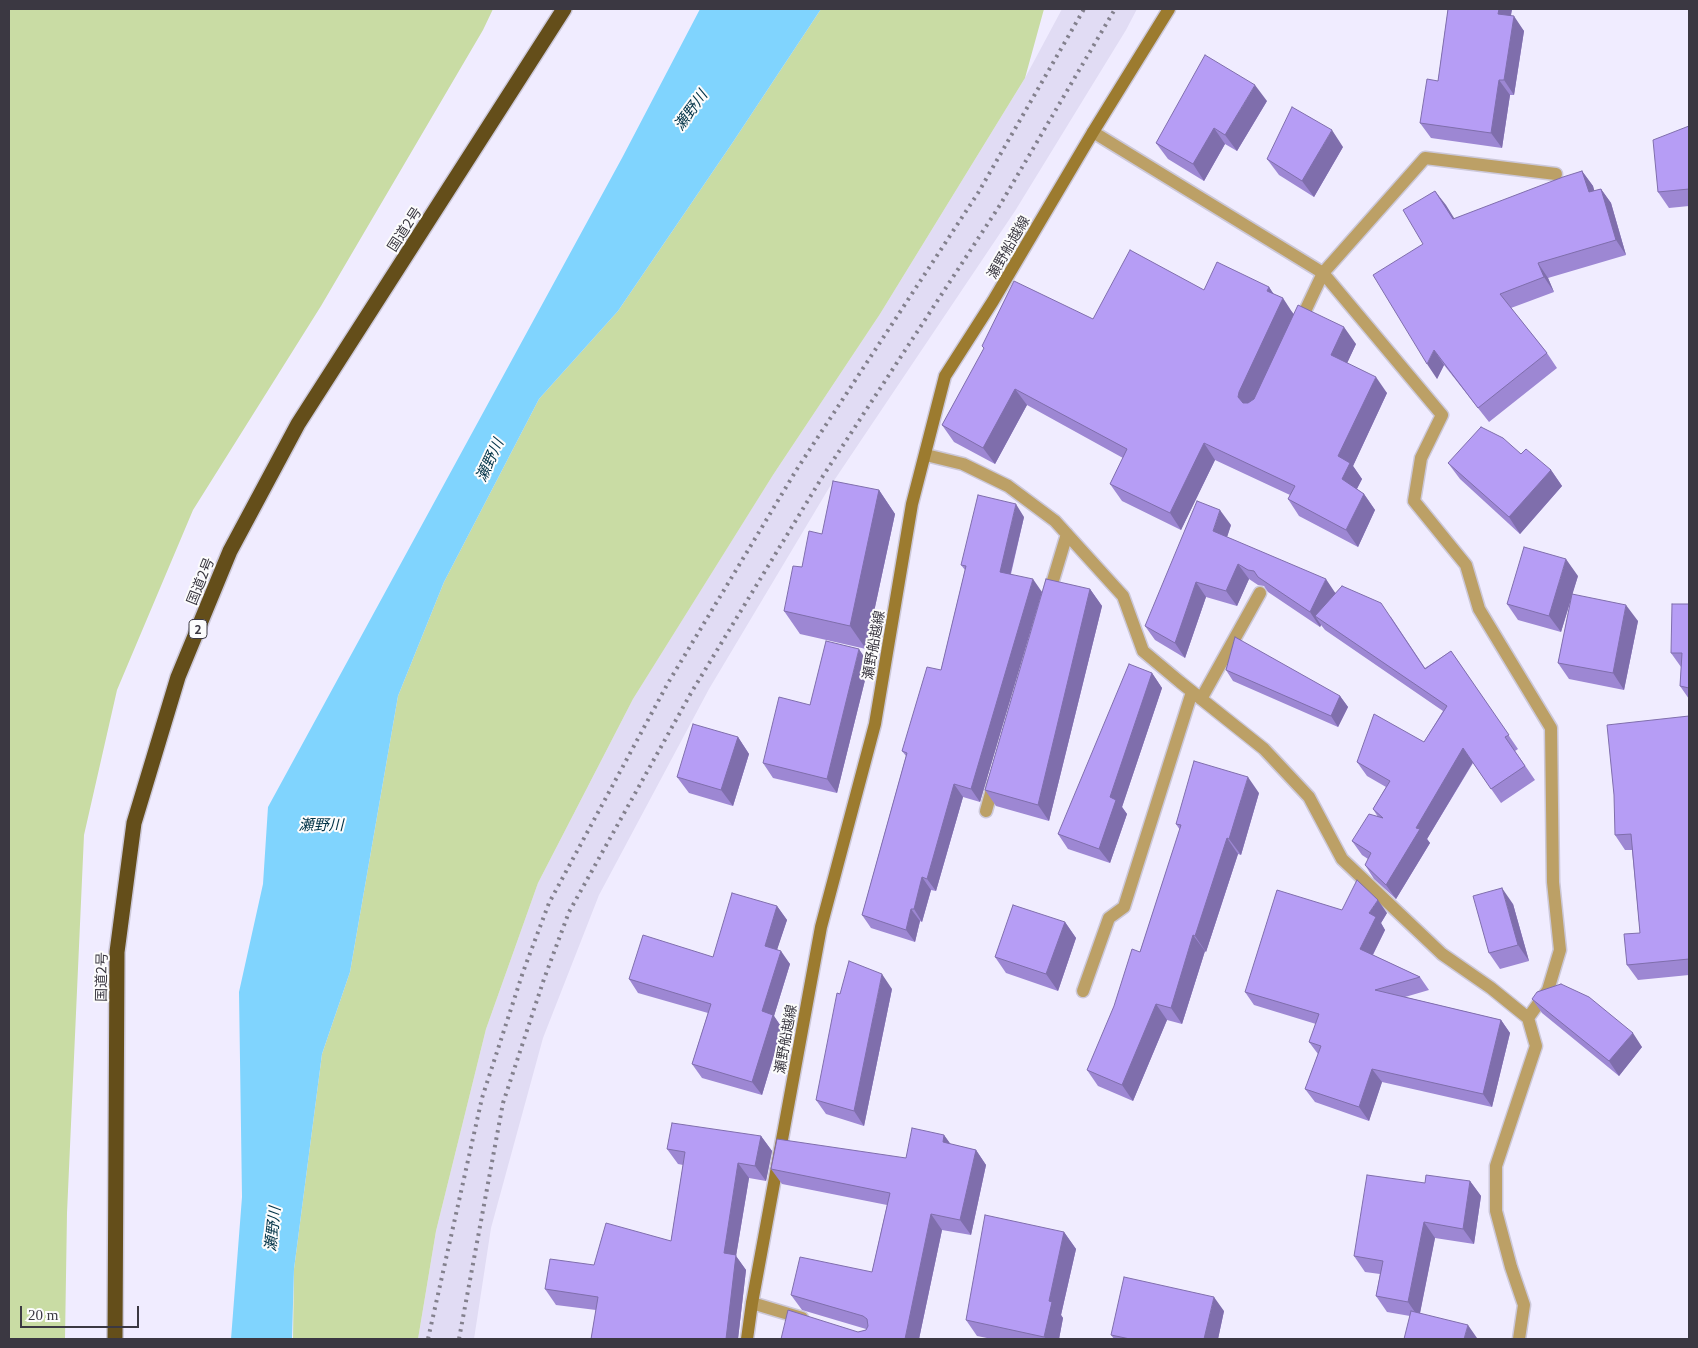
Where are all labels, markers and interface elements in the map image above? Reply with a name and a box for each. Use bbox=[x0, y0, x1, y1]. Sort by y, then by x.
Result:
water label: 瀬野川 bbox=[669, 87, 711, 133]
street label: 国道2号 bbox=[383, 204, 425, 254]
street label: 瀬野船越線 bbox=[983, 212, 1033, 282]
water label: 瀬野川 bbox=[471, 436, 507, 484]
street label: 国道2号 bbox=[183, 555, 217, 607]
street label: 瀬野船越線 bbox=[859, 609, 887, 681]
road number: 2 bbox=[189, 620, 207, 638]
water label: 瀬野川 bbox=[299, 815, 343, 833]
street label: 国道2号 bbox=[92, 952, 110, 1002]
street label: 瀬野船越線 bbox=[771, 1003, 799, 1075]
water label: 瀬野川 bbox=[261, 1206, 283, 1252]
scale bar bbox=[22, 1296, 141, 1328]
text: 20 m bbox=[28, 1307, 58, 1323]

